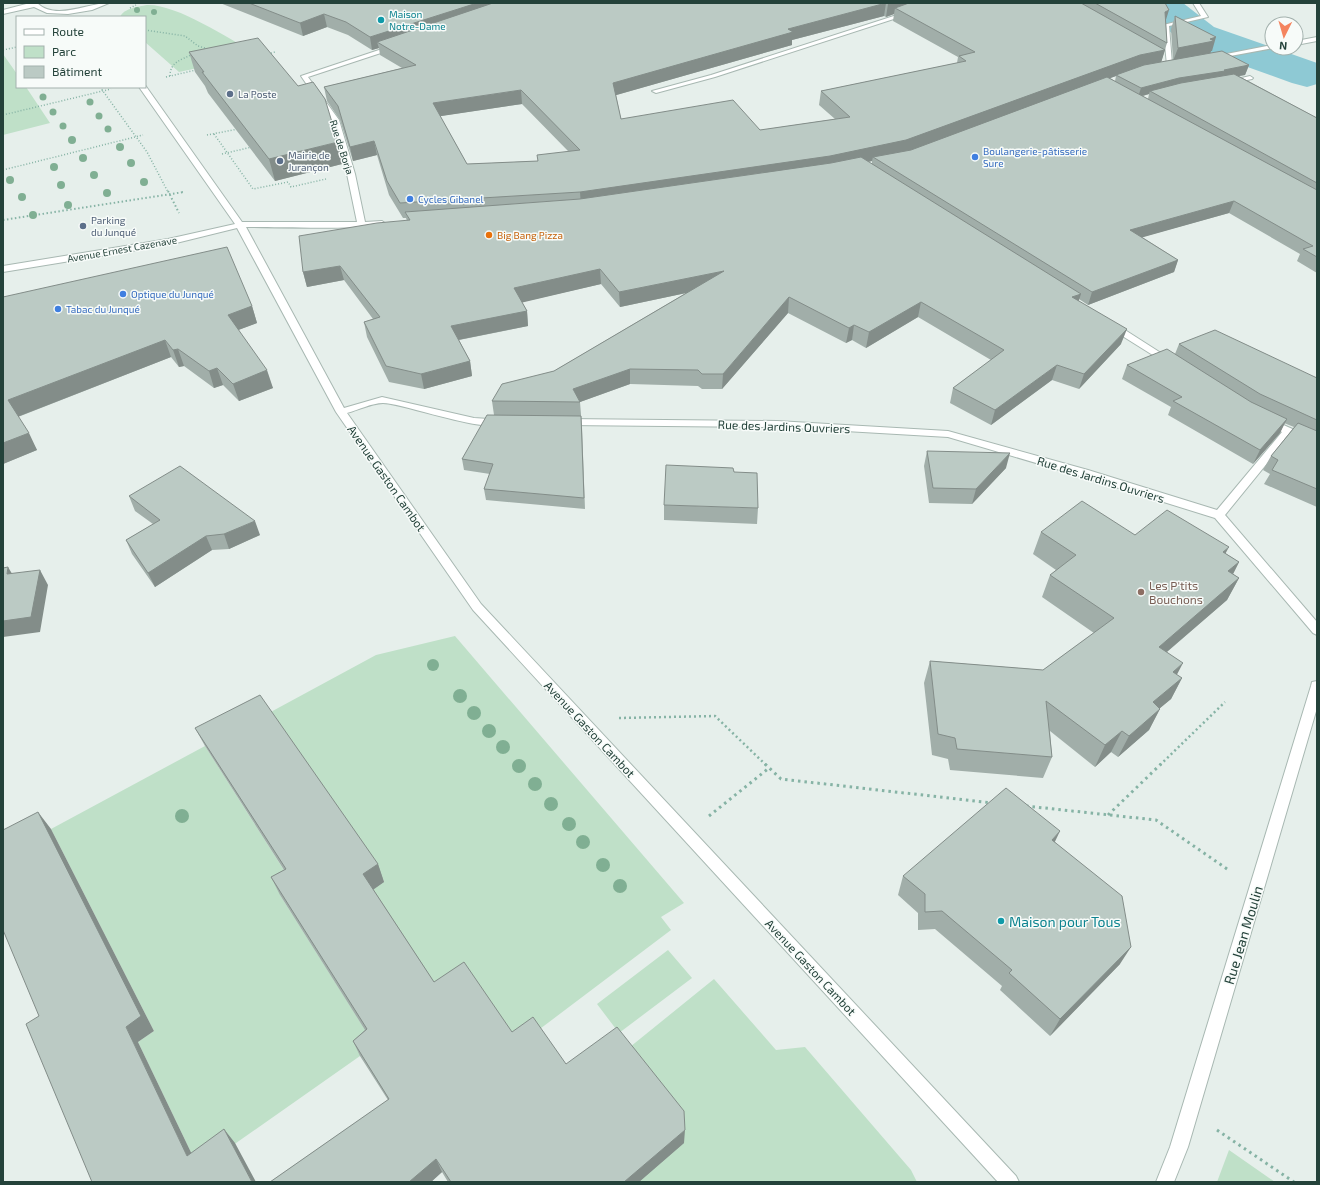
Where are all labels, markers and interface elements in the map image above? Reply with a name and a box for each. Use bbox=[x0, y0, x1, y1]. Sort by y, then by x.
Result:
place label: Maison Notre-Dame bbox=[389, 8, 446, 32]
marker: Maison Notre-Dame bbox=[376, 15, 386, 25]
legend bbox=[16, 16, 146, 88]
north arrow bbox=[1264, 16, 1304, 56]
text: Route bbox=[52, 24, 84, 38]
text: N bbox=[1279, 40, 1288, 53]
text: Parc bbox=[52, 44, 76, 58]
text: Bâtiment bbox=[52, 64, 103, 78]
place label: La Poste bbox=[238, 88, 277, 100]
marker: La Poste bbox=[225, 89, 235, 99]
street label: Rue de Borja bbox=[328, 118, 356, 176]
place label: Boulangerie-pâtisserie Sure bbox=[983, 145, 1087, 169]
place label: Mairie de Jurançon bbox=[288, 149, 330, 174]
marker: Boulangerie-pâtisserie Sure bbox=[970, 152, 980, 162]
marker: Mairie de Jurançon bbox=[275, 156, 285, 166]
place label: Cycles Gibanel bbox=[418, 193, 484, 205]
marker: Cycles Gibanel bbox=[405, 194, 415, 204]
place label: Parking du Junqué bbox=[91, 214, 136, 238]
marker: Parking du Junqué bbox=[78, 221, 88, 231]
place label: Big Bang Pizza bbox=[497, 229, 563, 241]
marker: Big Bang Pizza bbox=[484, 230, 494, 240]
street label: Avenue Ernest Cazenave bbox=[66, 233, 178, 265]
place label: Optique du Junqué bbox=[131, 288, 214, 300]
marker: Optique du Junqué bbox=[118, 289, 128, 299]
place label: Tabac du Junqué bbox=[66, 303, 140, 315]
marker: Tabac du Junqué bbox=[53, 304, 63, 314]
street label: Rue des Jardins Ouvriers bbox=[718, 417, 850, 435]
street label: Avenue Gaston Cambot bbox=[345, 422, 429, 534]
street label: Rue des Jardins Ouvriers bbox=[1036, 453, 1166, 505]
place label: Les P'tits Bouchons bbox=[1149, 578, 1203, 606]
marker: Les P'tits Bouchons bbox=[1136, 587, 1146, 597]
street label: Avenue Gaston Cambot bbox=[542, 678, 638, 780]
street label: Rue Jean Moulin bbox=[1220, 884, 1266, 986]
place label: Maison pour Tous bbox=[1009, 913, 1121, 930]
street label: Avenue Gaston Cambot bbox=[763, 916, 859, 1018]
marker: Maison pour Tous bbox=[996, 916, 1006, 926]

